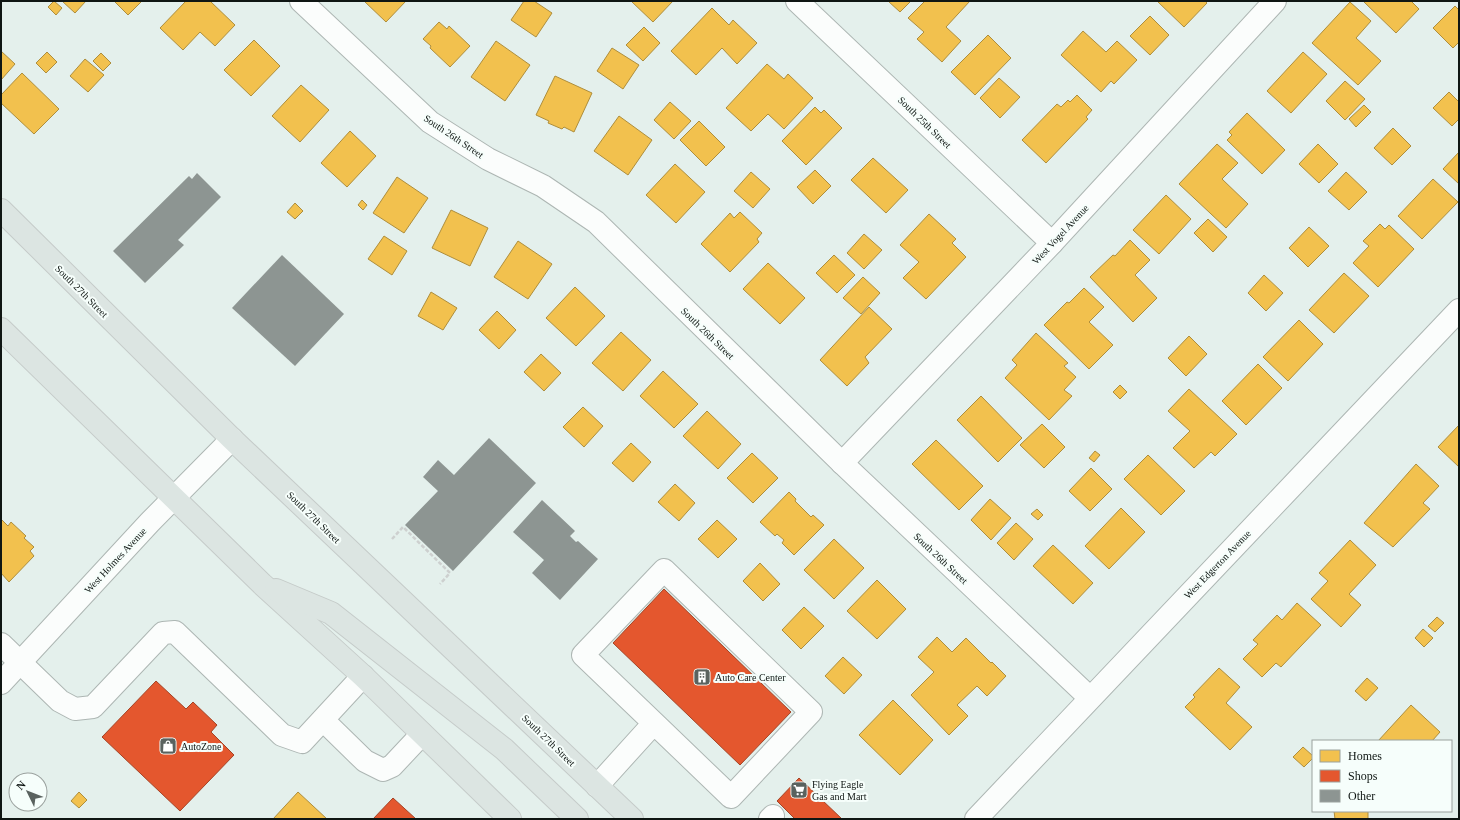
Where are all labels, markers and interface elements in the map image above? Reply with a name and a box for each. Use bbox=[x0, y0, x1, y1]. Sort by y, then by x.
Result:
street label: South 25th Street bbox=[896, 94, 954, 151]
street label: South 26th Street bbox=[422, 112, 486, 161]
street label: West Vogel Avenue bbox=[1030, 202, 1091, 266]
street label: South 27th Street bbox=[53, 263, 110, 320]
street label: South 26th Street bbox=[679, 305, 737, 362]
street label: South 27th Street bbox=[285, 489, 343, 546]
street label: West Holmes Avenue bbox=[82, 525, 149, 595]
street label: West Edgerton Avenue bbox=[1182, 527, 1253, 601]
street label: South 26th Street bbox=[912, 531, 970, 586]
building icon: Auto Care Center bbox=[692, 667, 712, 687]
place label: Auto Care Center bbox=[715, 672, 786, 683]
street label: South 27th Street bbox=[520, 712, 578, 769]
shop icon: AutoZone bbox=[158, 736, 178, 756]
legend bbox=[1312, 740, 1452, 812]
place label: AutoZone bbox=[181, 741, 222, 752]
text: Homes bbox=[1348, 749, 1382, 763]
text: Shops bbox=[1348, 769, 1378, 783]
north arrow bbox=[8, 772, 48, 812]
text: N bbox=[14, 778, 28, 792]
place label: Flying Eagle Gas and Mart bbox=[812, 779, 867, 802]
supermarket icon: Flying Eagle Gas and Mart bbox=[789, 780, 809, 800]
text: Other bbox=[1348, 789, 1375, 803]

